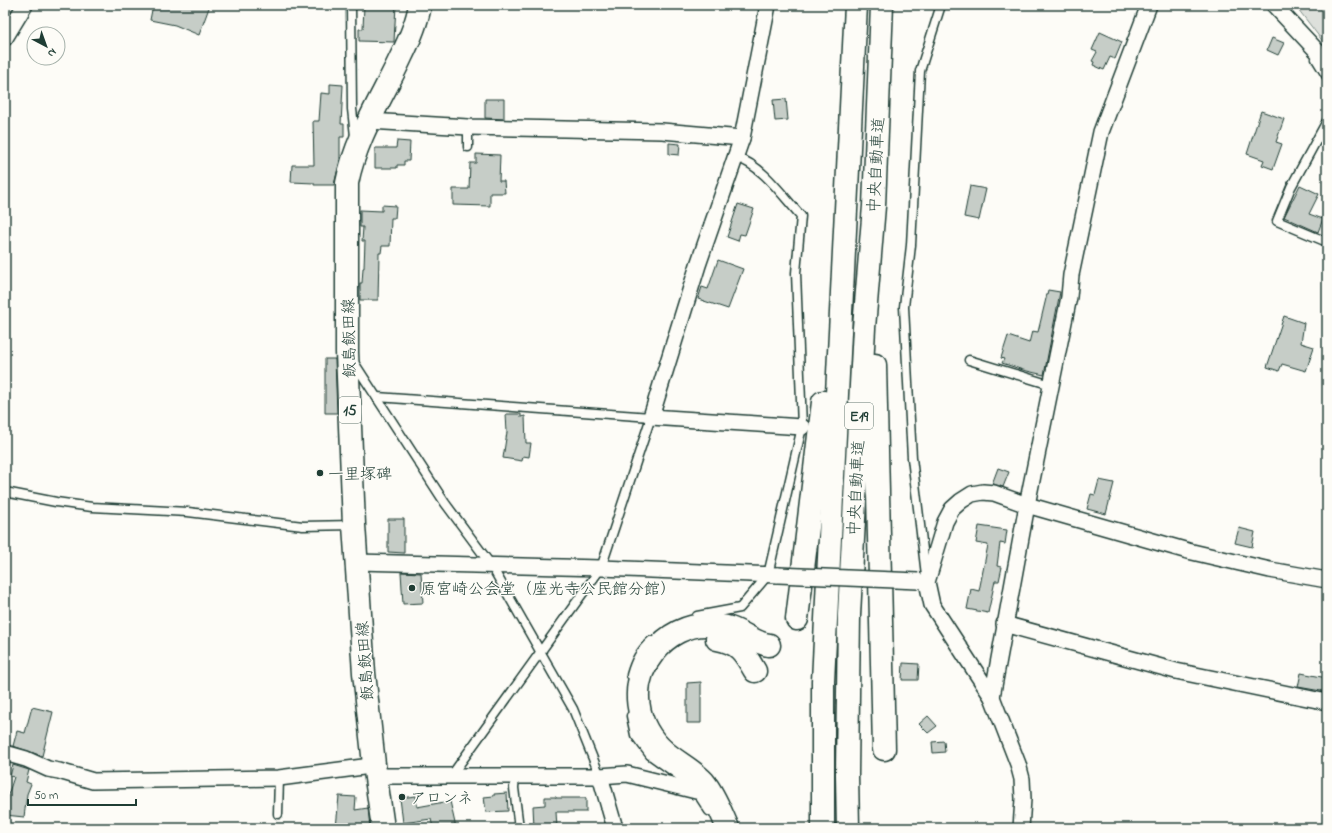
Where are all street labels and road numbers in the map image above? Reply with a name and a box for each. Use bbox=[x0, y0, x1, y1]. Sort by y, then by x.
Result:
street label: 中央自動車道 bbox=[863, 117, 891, 214]
street label: 飯島飯田線 bbox=[337, 298, 363, 378]
road number: 15 bbox=[339, 397, 361, 423]
road number: E19 bbox=[845, 403, 873, 429]
street label: 中央自動車道 bbox=[843, 440, 871, 537]
street label: 飯島飯田線 bbox=[351, 620, 381, 702]

